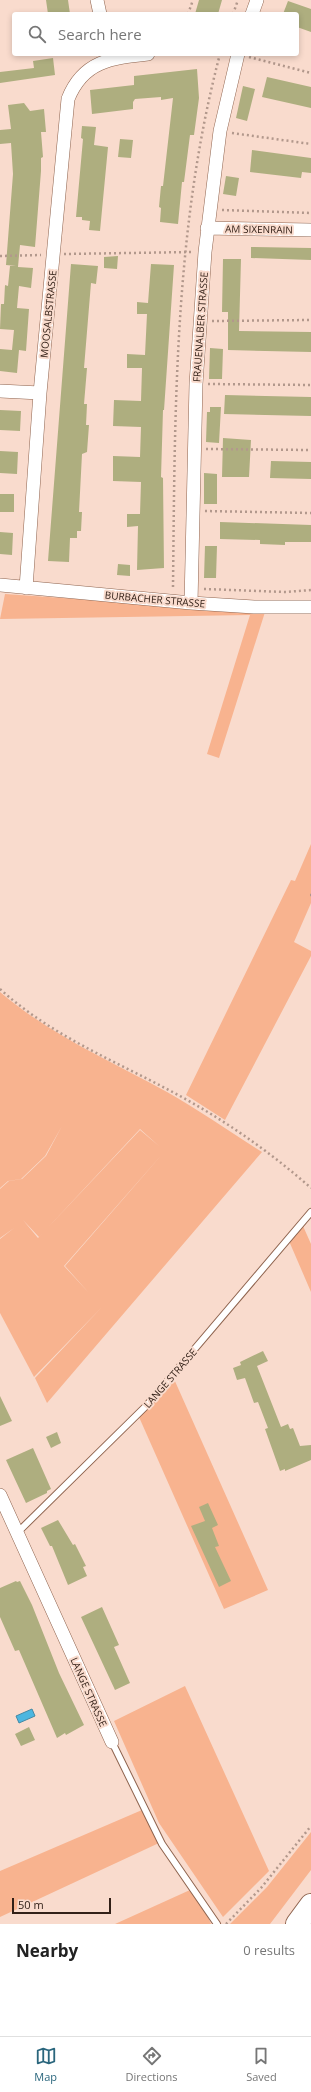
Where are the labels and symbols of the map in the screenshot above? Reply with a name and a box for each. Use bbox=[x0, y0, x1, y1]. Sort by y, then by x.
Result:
street label: AM SIXENRAIN bbox=[225, 221, 293, 237]
street label: MOOSALBSTRASSE bbox=[36, 269, 60, 359]
street label: FRAUENALBER STRASSE bbox=[189, 271, 211, 383]
street label: BURBACHER STRASSE bbox=[104, 588, 206, 610]
street label: LANGE STRASSE bbox=[140, 1345, 200, 1411]
street label: LANGE STRASSE bbox=[67, 1655, 111, 1729]
scale bar bbox=[12, 1896, 111, 1915]

